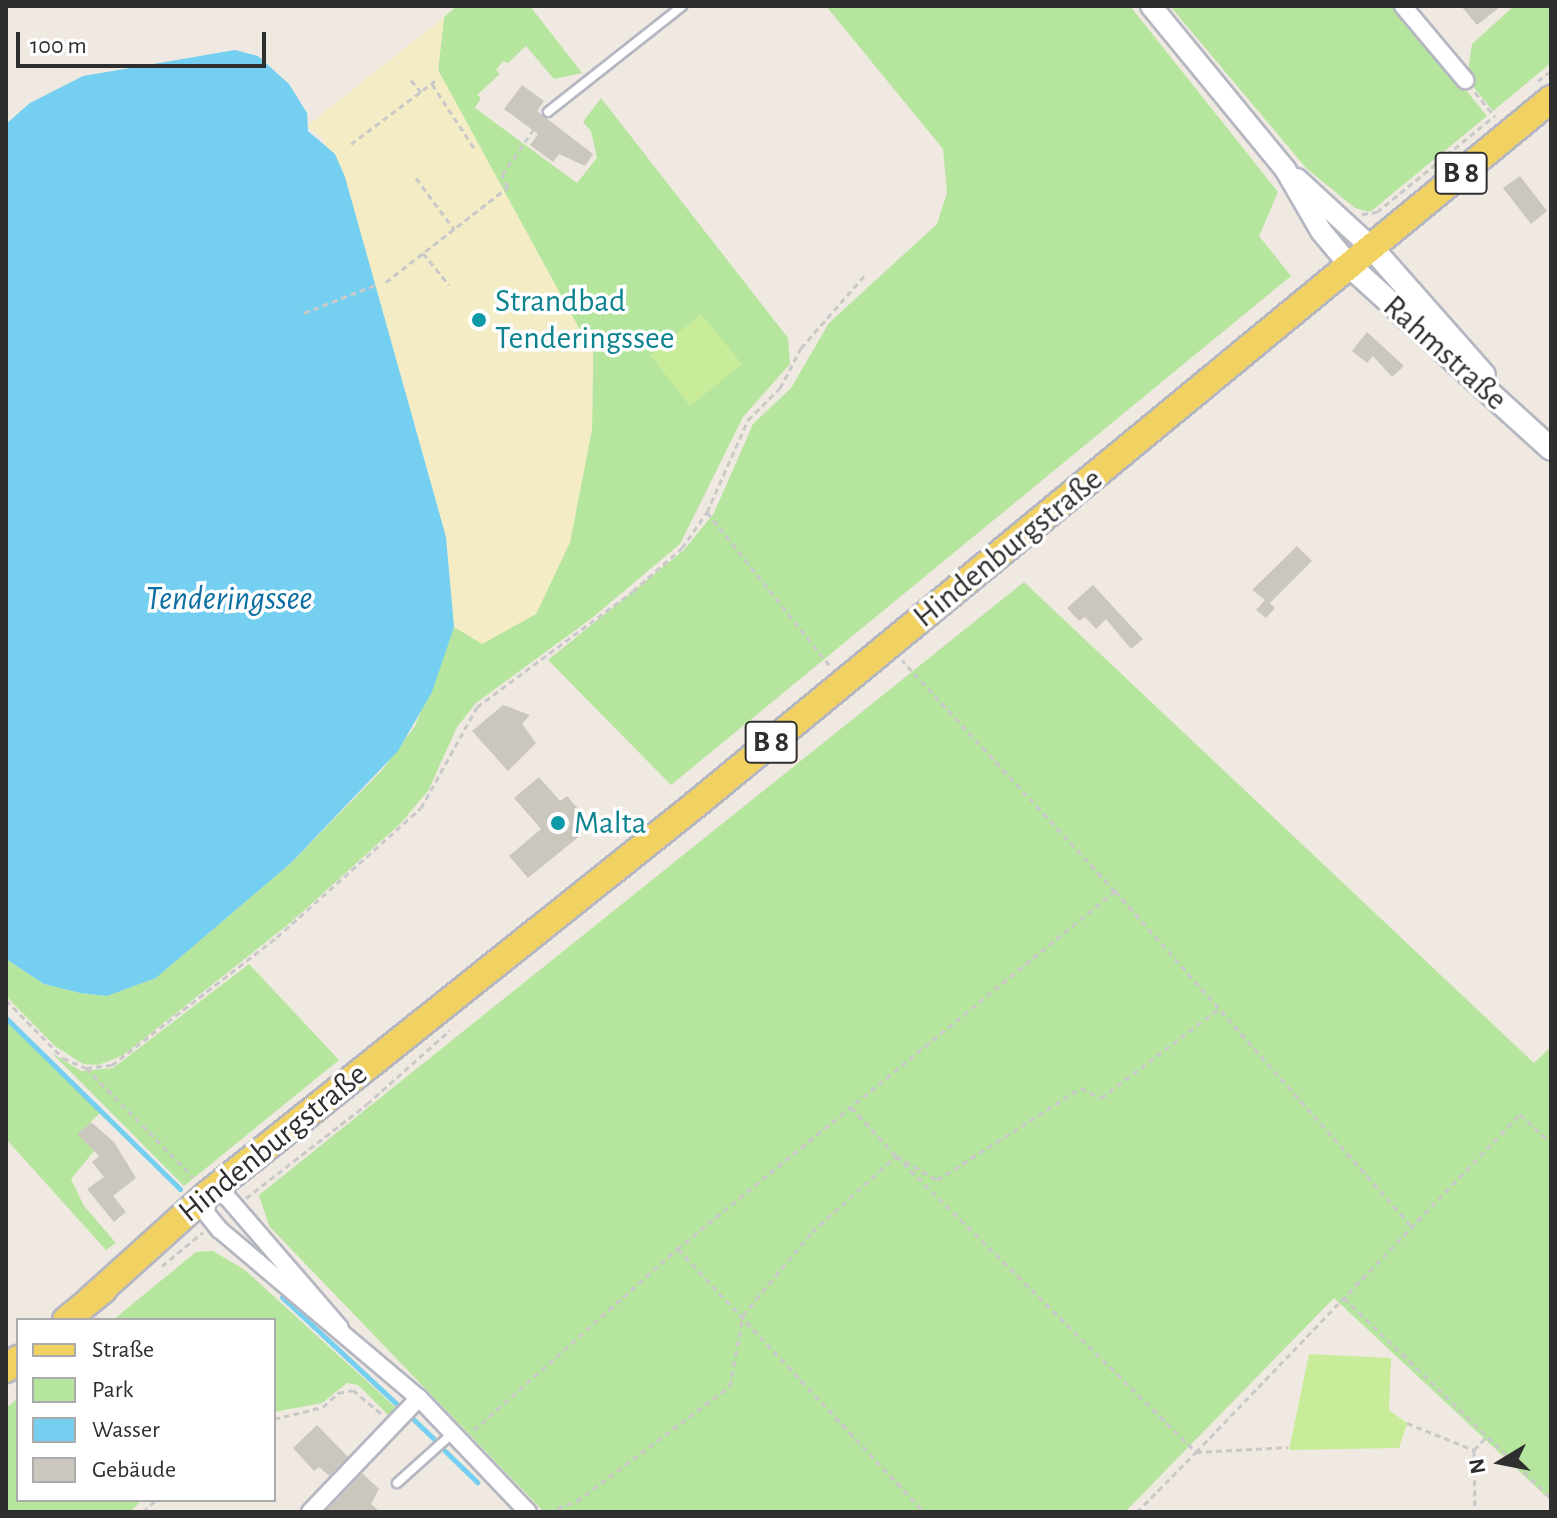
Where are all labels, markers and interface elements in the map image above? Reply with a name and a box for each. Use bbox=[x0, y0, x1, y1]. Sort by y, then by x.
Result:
scale bar bbox=[20, 16, 270, 66]
text: 100 m bbox=[30, 34, 87, 58]
road number: B 8 bbox=[1433, 147, 1489, 199]
place label: Strandbad Tenderingssee bbox=[495, 283, 675, 358]
street label: Rahmstraße bbox=[1375, 287, 1515, 419]
marker: Strandbad Tenderingssee bbox=[470, 311, 488, 329]
street label: Hindenburgstraße bbox=[906, 460, 1110, 636]
water label: Tenderingssee bbox=[146, 580, 312, 620]
road number: B 8 bbox=[743, 716, 799, 768]
place label: Malta bbox=[574, 804, 647, 842]
marker: Malta bbox=[549, 814, 567, 832]
street label: Hindenburgstraße bbox=[171, 1055, 375, 1231]
legend bbox=[16, 1318, 276, 1502]
text: Straße bbox=[92, 1338, 154, 1362]
text: Park bbox=[92, 1378, 133, 1402]
text: Wasser bbox=[92, 1418, 160, 1442]
north arrow bbox=[1461, 1422, 1541, 1502]
text: N bbox=[1465, 1457, 1490, 1476]
text: Gebäude bbox=[92, 1458, 176, 1482]

